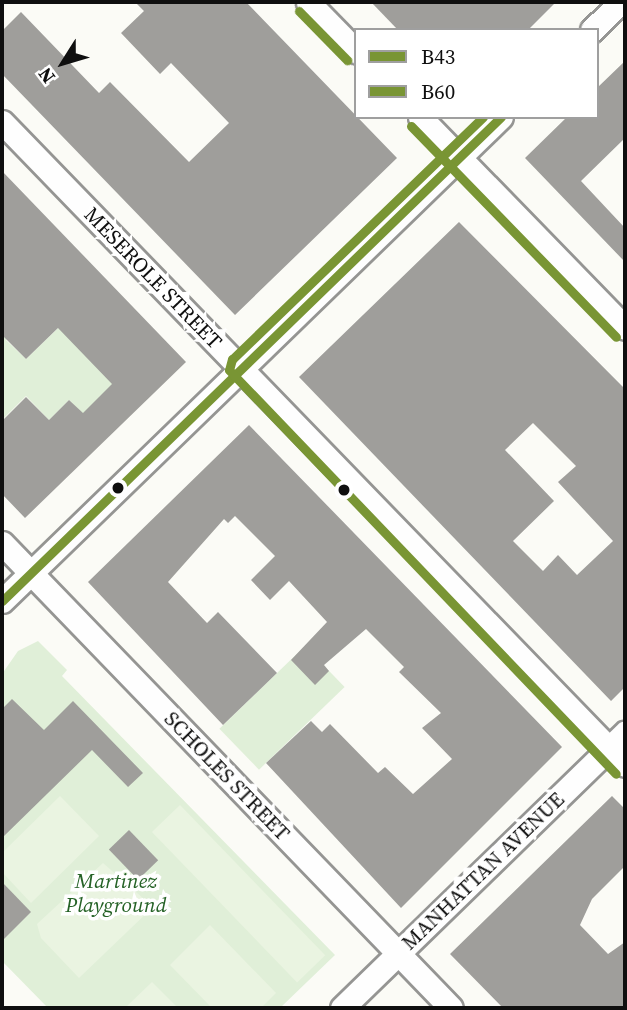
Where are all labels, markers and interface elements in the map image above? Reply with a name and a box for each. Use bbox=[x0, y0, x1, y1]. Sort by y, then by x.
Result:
north arrow bbox=[28, 28, 98, 98]
legend bbox=[354, 28, 599, 119]
text: B43 bbox=[421, 42, 455, 71]
text: N bbox=[32, 62, 61, 89]
text: B60 bbox=[421, 77, 455, 106]
street label: MESEROLE STREET bbox=[79, 202, 227, 354]
unlabelled marker bbox=[111, 481, 125, 495]
unlabelled marker bbox=[337, 483, 351, 497]
street label: SCHOLES STREET bbox=[159, 706, 295, 846]
street label: MANHATTAN AVENUE bbox=[396, 787, 570, 955]
park label: Martinez Playground bbox=[65, 868, 167, 918]

